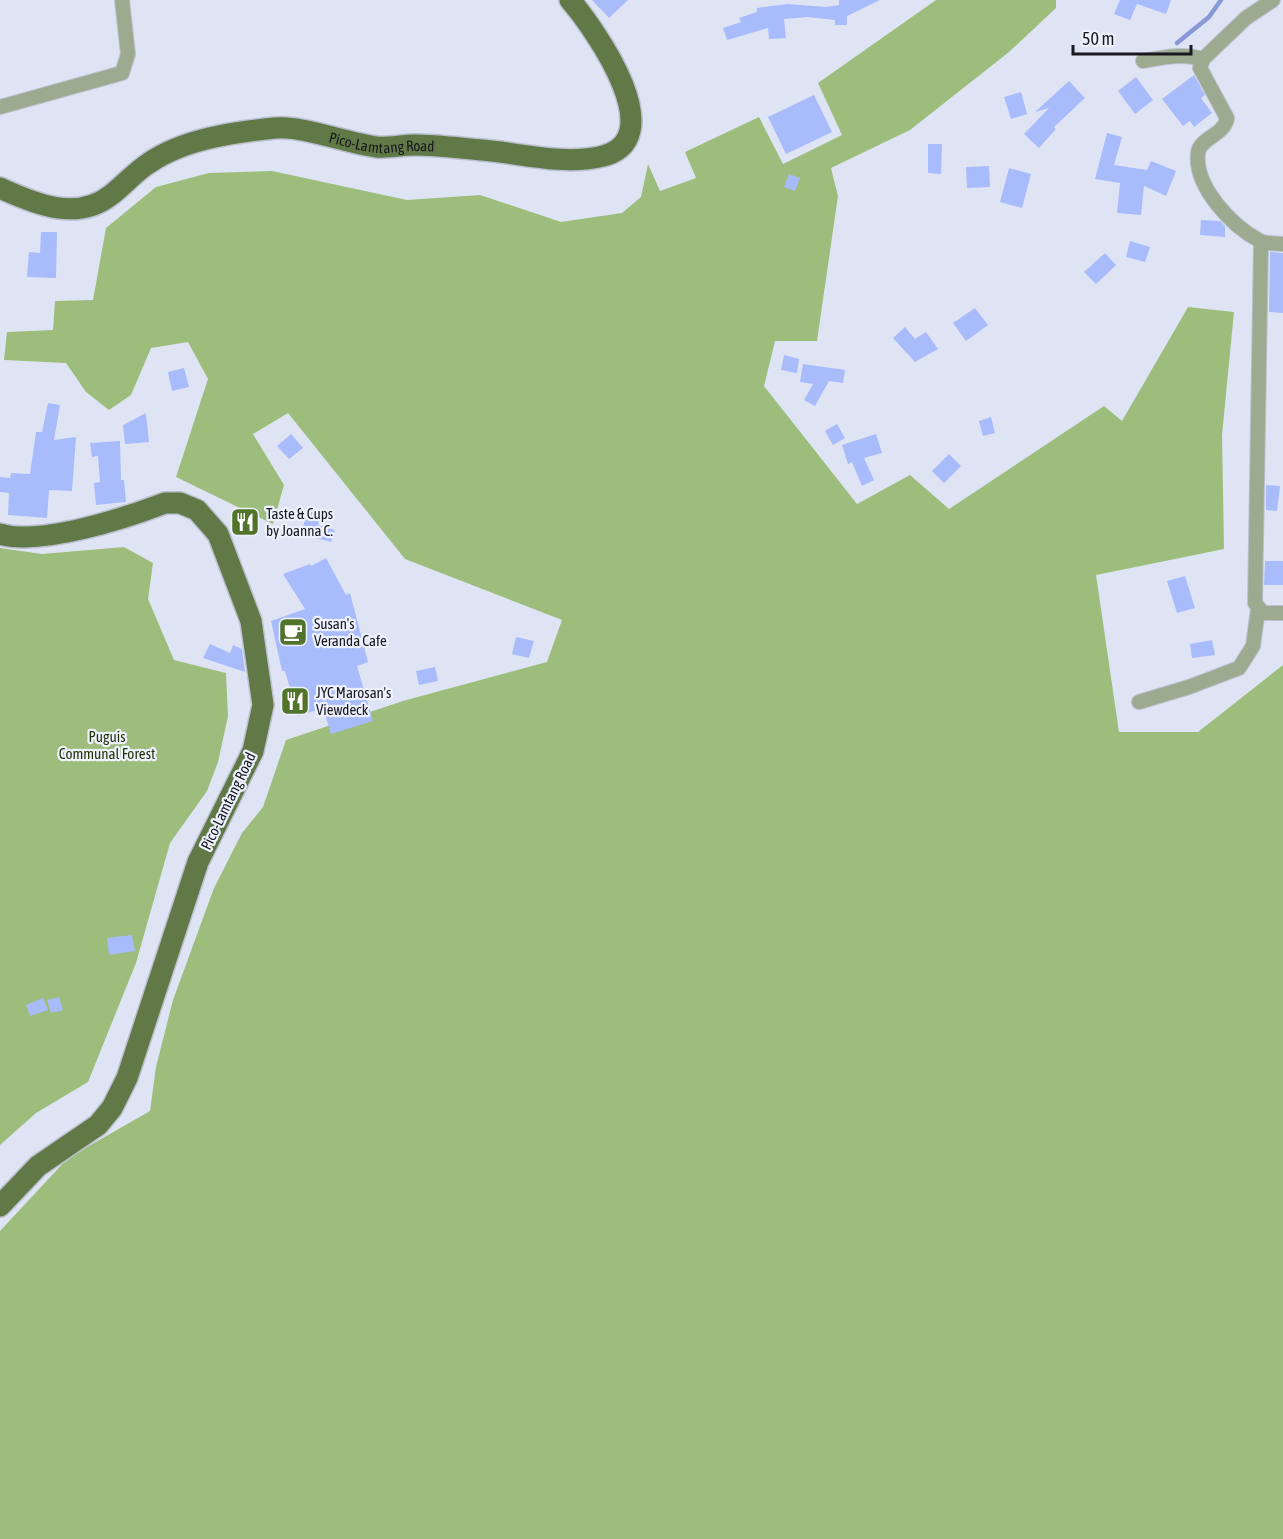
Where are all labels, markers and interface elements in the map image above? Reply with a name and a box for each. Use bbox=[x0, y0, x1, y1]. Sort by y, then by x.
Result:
scale bar bbox=[1073, 18, 1192, 56]
text: 50 m bbox=[1082, 28, 1114, 49]
street label: Pico-Lamtang Road bbox=[327, 128, 435, 156]
place label: Taste & Cups by Joanna C. bbox=[266, 505, 333, 539]
restaurant icon: Taste & Cups by Joanna C. bbox=[229, 506, 261, 538]
place label: Susan's Veranda Cafe bbox=[314, 615, 387, 649]
cafe icon: Susan's Veranda Cafe bbox=[277, 616, 309, 648]
place label: JYC Marosan's Viewdeck bbox=[316, 684, 391, 718]
restaurant icon: JYC Marosan's Viewdeck bbox=[279, 685, 311, 717]
park label: Puguis Communal Forest bbox=[59, 728, 155, 762]
street label: Pico-Lamtang Road bbox=[197, 750, 259, 852]

